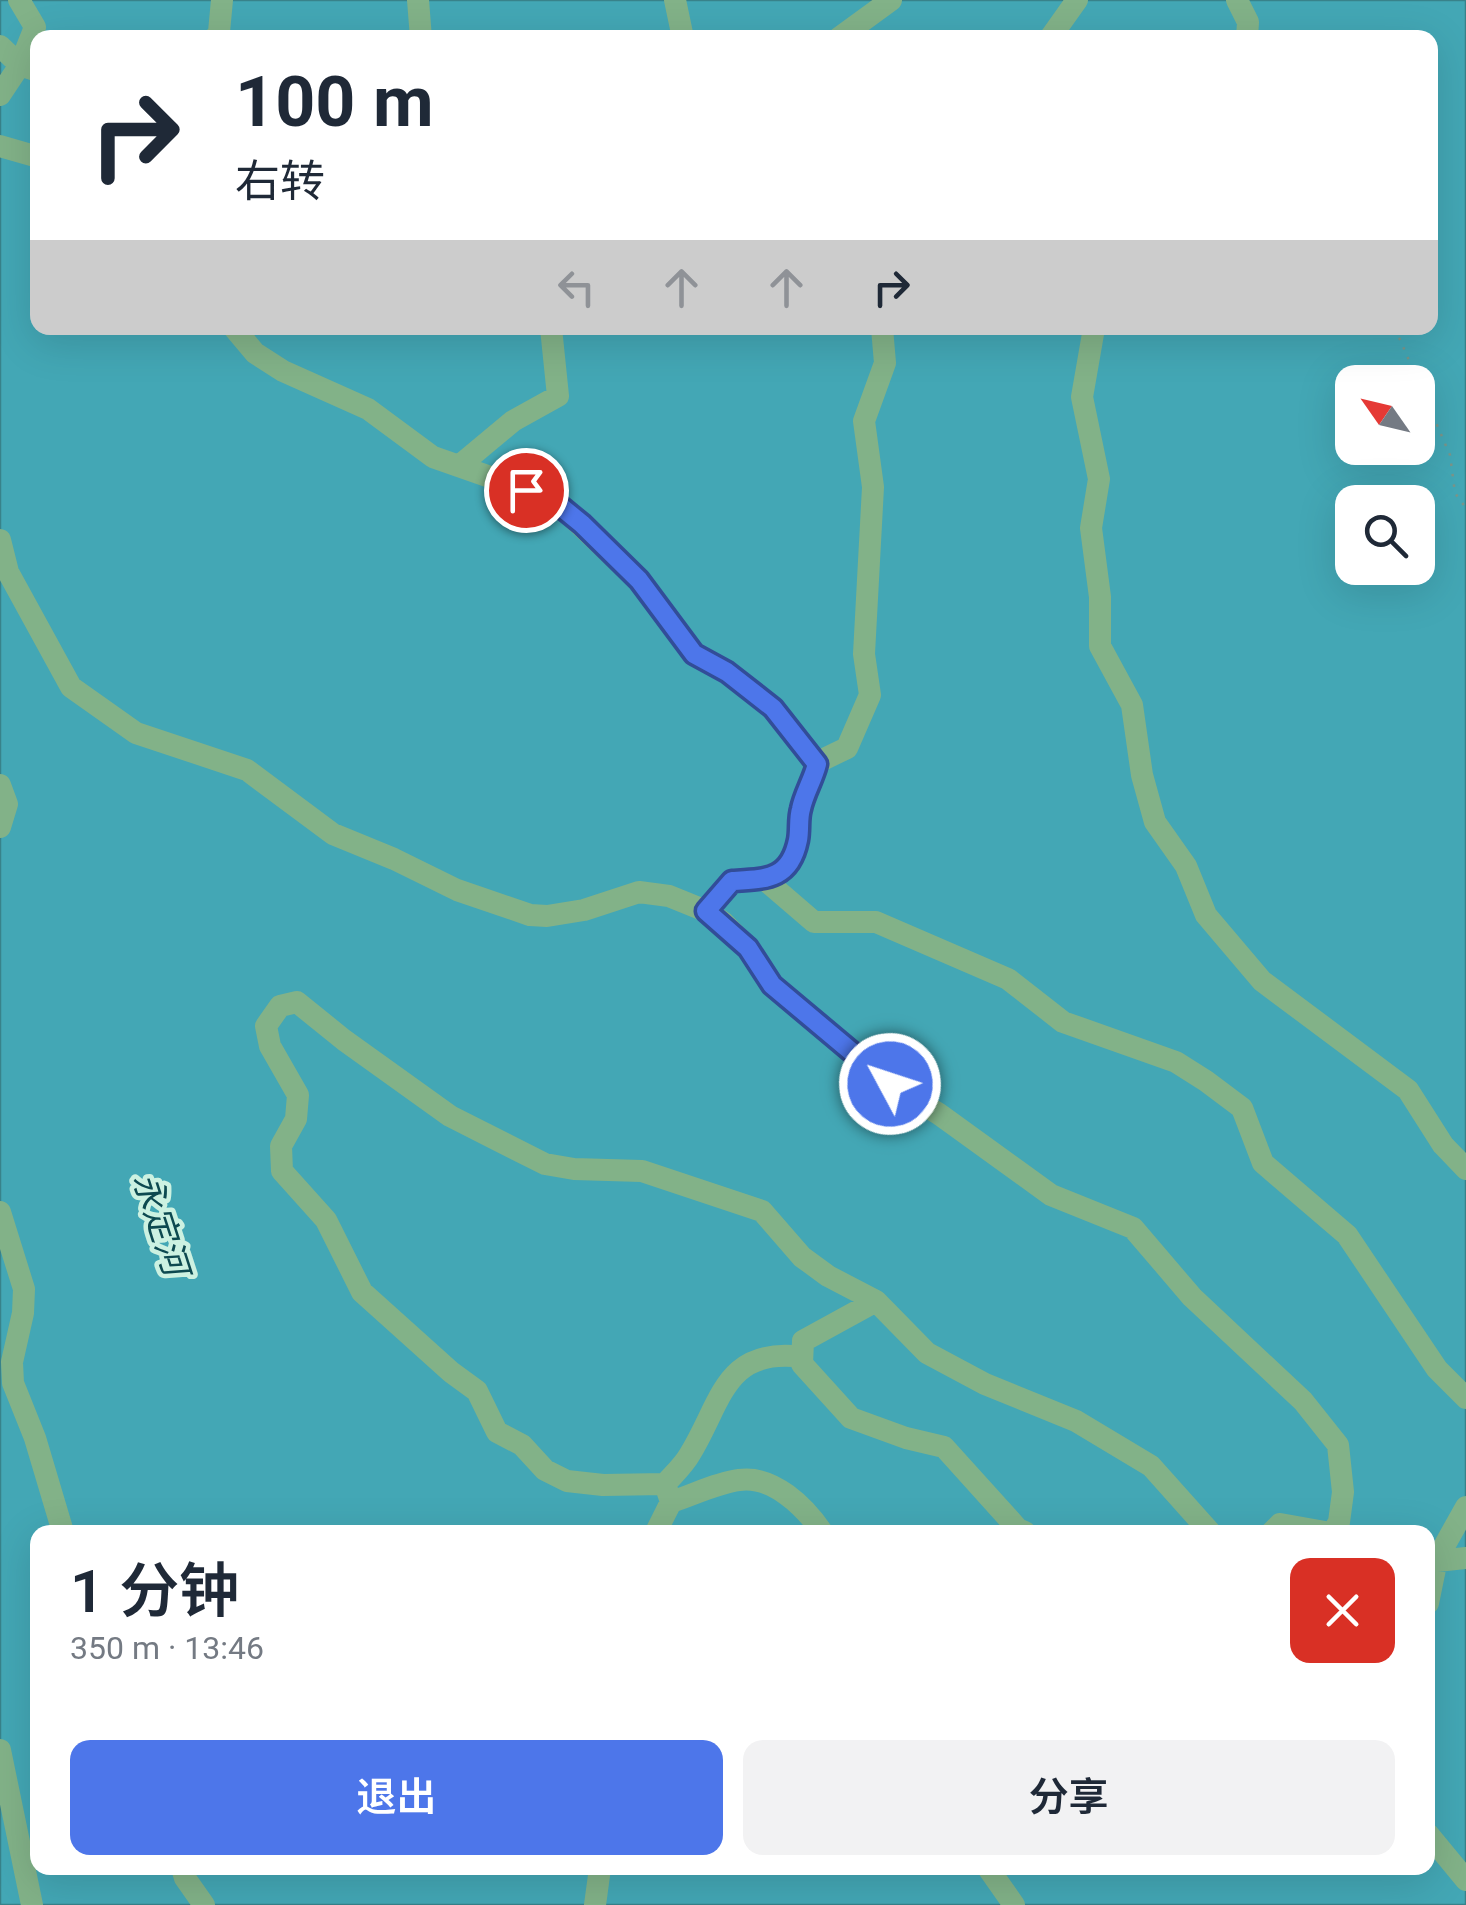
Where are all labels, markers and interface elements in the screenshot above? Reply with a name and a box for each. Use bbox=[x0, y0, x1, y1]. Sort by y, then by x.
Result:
text: 100 m bbox=[235, 61, 434, 143]
icon: right bbox=[70, 70, 200, 200]
text: 右转 bbox=[235, 155, 325, 208]
icon: left bbox=[549, 260, 604, 315]
icon: ahead bbox=[654, 260, 709, 315]
icon: ahead bbox=[759, 260, 814, 315]
icon: right bbox=[864, 260, 919, 315]
north arrow bbox=[1335, 365, 1435, 465]
map controls bbox=[1335, 365, 1435, 585]
pin bbox=[484, 448, 569, 533]
icon: arrive bbox=[499, 463, 554, 518]
button: search bbox=[1335, 485, 1435, 585]
position arrow bbox=[838, 1032, 942, 1136]
water label: 永定河 bbox=[125, 1168, 198, 1286]
text: 1 分钟 bbox=[70, 1556, 239, 1627]
button: close bbox=[1290, 1558, 1395, 1663]
text: 350 m · 13:46 bbox=[70, 1629, 264, 1667]
button: 退出 bbox=[70, 1740, 723, 1855]
button: 分享 bbox=[743, 1740, 1395, 1855]

